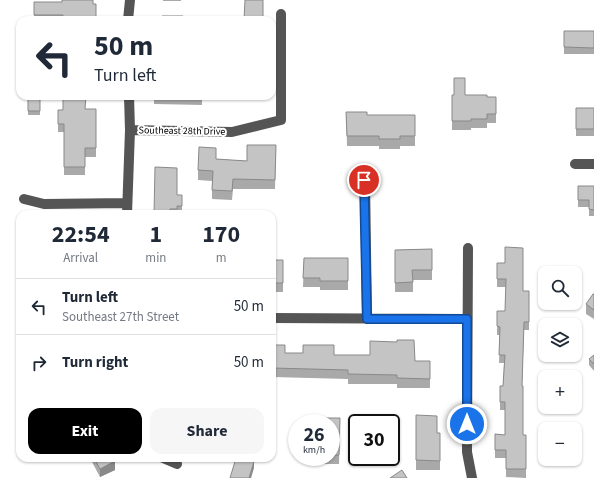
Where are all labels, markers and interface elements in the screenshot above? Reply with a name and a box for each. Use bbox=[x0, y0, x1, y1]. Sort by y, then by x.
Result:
text: 50 m bbox=[94, 26, 153, 66]
icon: left bbox=[28, 32, 80, 84]
text: Turn left bbox=[94, 63, 156, 88]
street label: Southeast 28th Drive bbox=[139, 123, 225, 139]
pin bbox=[347, 163, 381, 197]
icon: arrive bbox=[353, 169, 375, 191]
text: 22:54 bbox=[52, 217, 110, 252]
text: 1 bbox=[150, 217, 162, 252]
text: 170 bbox=[202, 217, 240, 252]
text: Arrival bbox=[63, 249, 98, 267]
text: min bbox=[145, 249, 166, 267]
text: m bbox=[216, 249, 227, 267]
map controls bbox=[538, 266, 582, 466]
button: search bbox=[538, 266, 582, 310]
text: Turn left bbox=[62, 287, 118, 308]
icon: left bbox=[28, 296, 50, 318]
text: 50 m bbox=[234, 296, 264, 317]
text: Southeast 27th Street bbox=[62, 308, 179, 326]
button: layers bbox=[538, 318, 582, 362]
icon: right bbox=[28, 352, 50, 374]
text: Turn right bbox=[62, 352, 128, 373]
text: 50 m bbox=[234, 352, 264, 373]
button: + bbox=[538, 370, 582, 414]
position arrow bbox=[446, 403, 488, 445]
button: Exit bbox=[28, 408, 142, 454]
button: Share bbox=[150, 408, 264, 454]
speed limit sign: 30 bbox=[348, 414, 400, 466]
text: 26 bbox=[303, 421, 325, 449]
button: − bbox=[538, 422, 582, 466]
text: km/h bbox=[303, 443, 325, 457]

